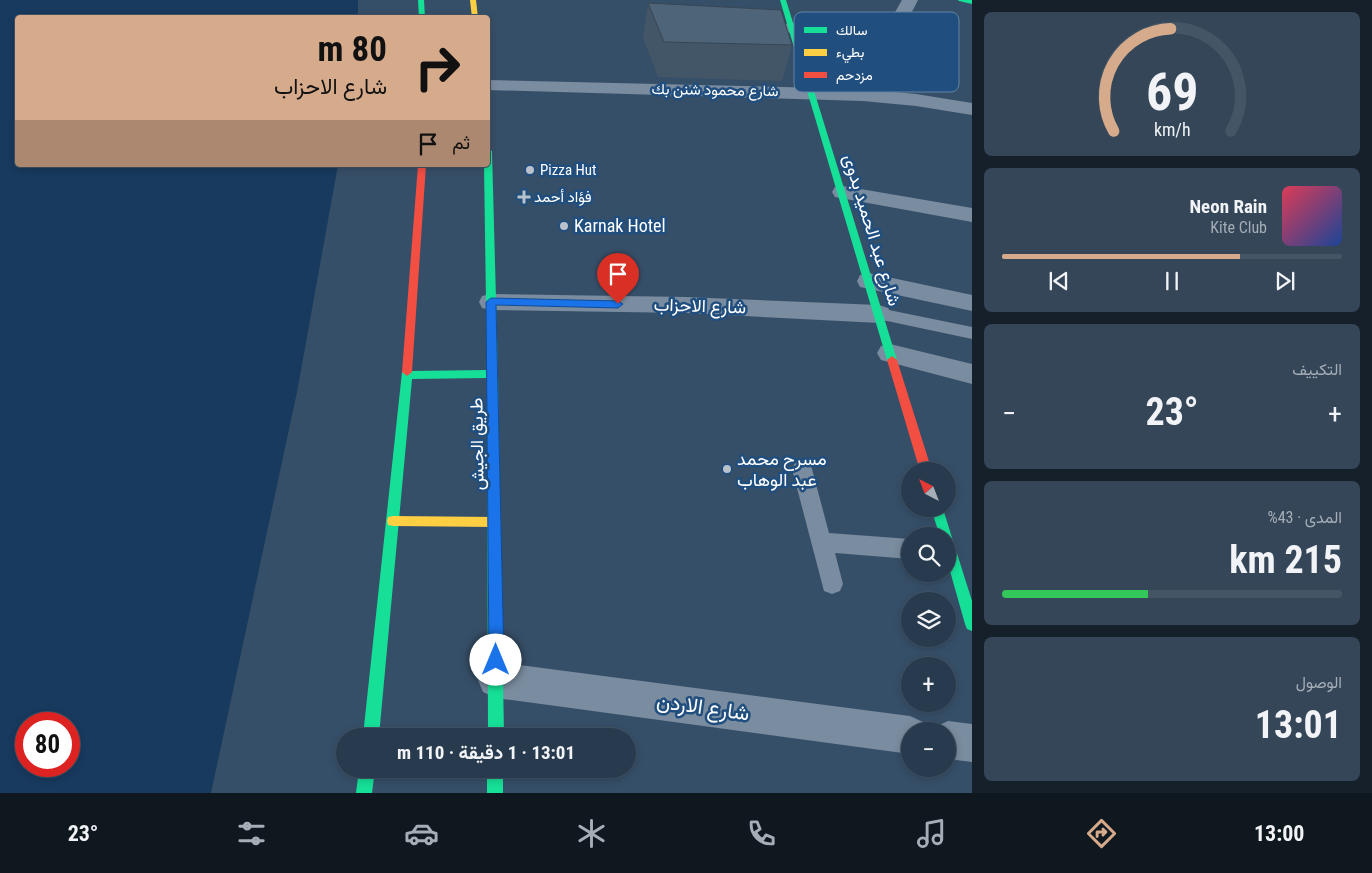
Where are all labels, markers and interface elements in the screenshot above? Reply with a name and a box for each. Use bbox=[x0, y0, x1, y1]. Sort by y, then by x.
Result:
legend bbox=[794, 12, 959, 92]
text: سالك bbox=[836, 22, 867, 38]
text: 80 m bbox=[318, 29, 387, 70]
icon: right bbox=[405, 35, 470, 100]
text: بطيء bbox=[836, 44, 864, 64]
text: 69 bbox=[1146, 62, 1198, 123]
text: مزدحم bbox=[836, 67, 873, 84]
text: شارع الاحزاب bbox=[274, 74, 387, 99]
street label: شارع محمود شنن بك bbox=[651, 80, 779, 102]
text: km/h bbox=[1154, 119, 1190, 140]
icon: arrive bbox=[414, 130, 442, 158]
text: ثم bbox=[452, 131, 470, 154]
street label: شارع عبد الحميد بدوى bbox=[838, 152, 906, 309]
place label: Pizza Hut bbox=[540, 161, 597, 179]
marker: Pizza Hut bbox=[524, 164, 536, 176]
place label: فؤاد أحمد bbox=[534, 188, 592, 206]
marker: فؤاد أحمد bbox=[518, 191, 530, 203]
text: Neon Rain bbox=[1189, 195, 1267, 218]
place label: Karnak Hotel bbox=[574, 215, 666, 236]
text: Kite Club bbox=[1210, 218, 1267, 237]
marker: Karnak Hotel bbox=[558, 220, 570, 232]
pin bbox=[597, 253, 639, 304]
icon: arrive bbox=[604, 260, 632, 288]
icon: previous bbox=[1045, 267, 1073, 295]
icon: pause bbox=[1158, 267, 1186, 295]
icon: next bbox=[1271, 267, 1299, 295]
street label: شارع الاحزاب bbox=[653, 293, 747, 320]
text: التكييف bbox=[1292, 360, 1342, 379]
text: 23° bbox=[1145, 390, 1199, 434]
street label: طريق الجيش bbox=[465, 397, 489, 491]
text: − bbox=[1002, 397, 1016, 430]
text: + bbox=[1328, 397, 1342, 430]
place label: مسرح محمد عبد الوهاب bbox=[737, 448, 827, 491]
north arrow bbox=[901, 462, 956, 518]
map controls bbox=[901, 462, 956, 777]
marker: مسرح محمد عبد الوهاب bbox=[721, 463, 733, 475]
text: المدى · 43% bbox=[1268, 508, 1342, 527]
button: search bbox=[901, 527, 956, 582]
text: 215 km bbox=[1229, 538, 1342, 582]
button: layers bbox=[901, 592, 956, 647]
position arrow bbox=[469, 633, 521, 685]
button: + bbox=[901, 657, 956, 712]
text: الوصول bbox=[1296, 673, 1342, 692]
street label: شارع الاردن bbox=[655, 689, 751, 727]
text: 13:01 bbox=[1255, 703, 1342, 747]
speed limit sign: 80 bbox=[15, 712, 80, 777]
button: − bbox=[901, 722, 956, 777]
text: 13:01 · 1 دقيقة · 110 m bbox=[397, 741, 575, 764]
icon: filters bbox=[234, 816, 269, 851]
icon: car bbox=[404, 816, 439, 851]
icon: climate bbox=[574, 816, 609, 851]
icon: phone bbox=[744, 816, 779, 851]
icon: music bbox=[914, 816, 949, 851]
icon: directions bbox=[1084, 816, 1119, 851]
text: 23° bbox=[68, 821, 98, 846]
text: 13:00 bbox=[1254, 821, 1304, 846]

